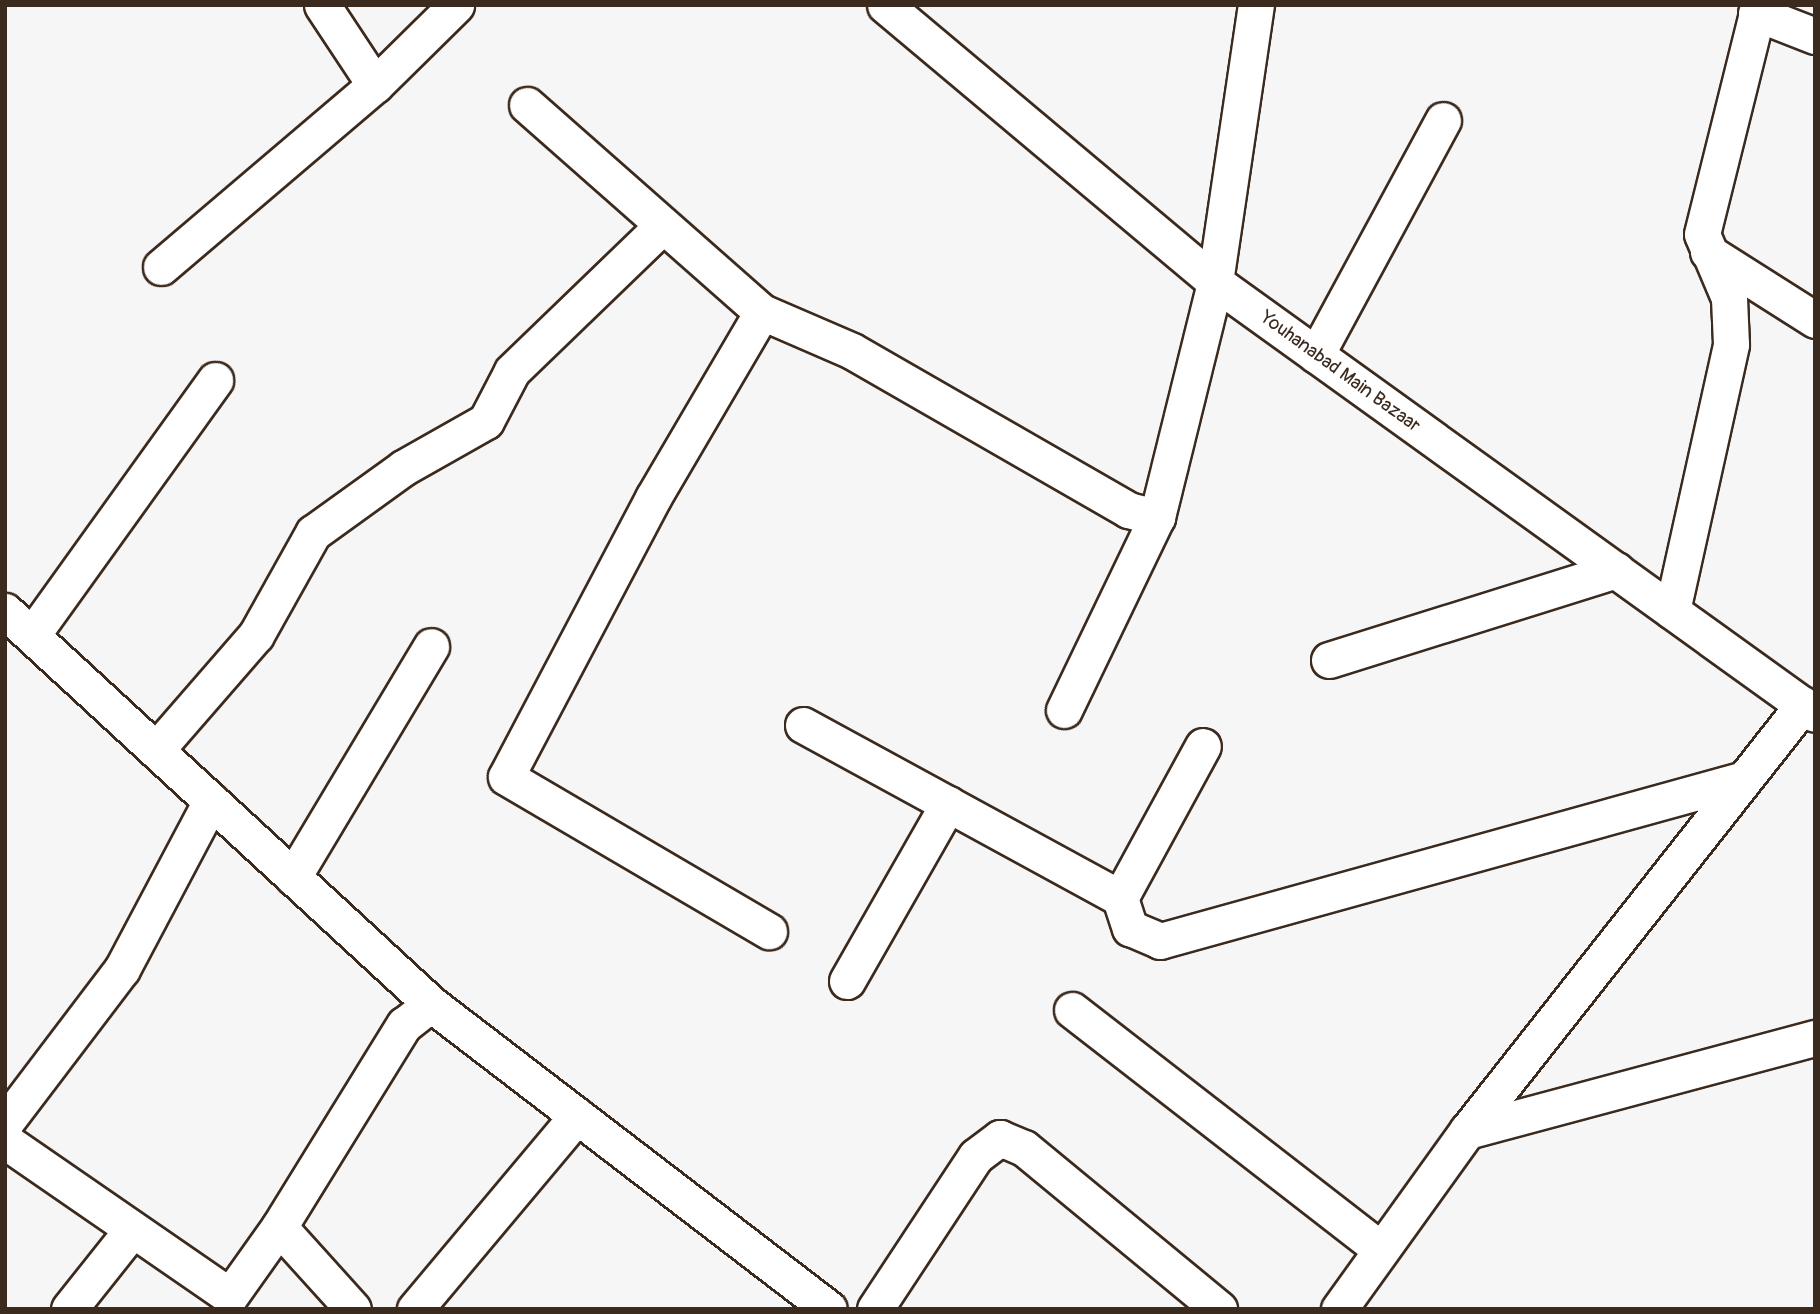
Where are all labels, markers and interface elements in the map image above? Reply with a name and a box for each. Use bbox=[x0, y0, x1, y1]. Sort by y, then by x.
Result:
street label: Youhanabad Main Bazaar bbox=[1256, 306, 1424, 438]

